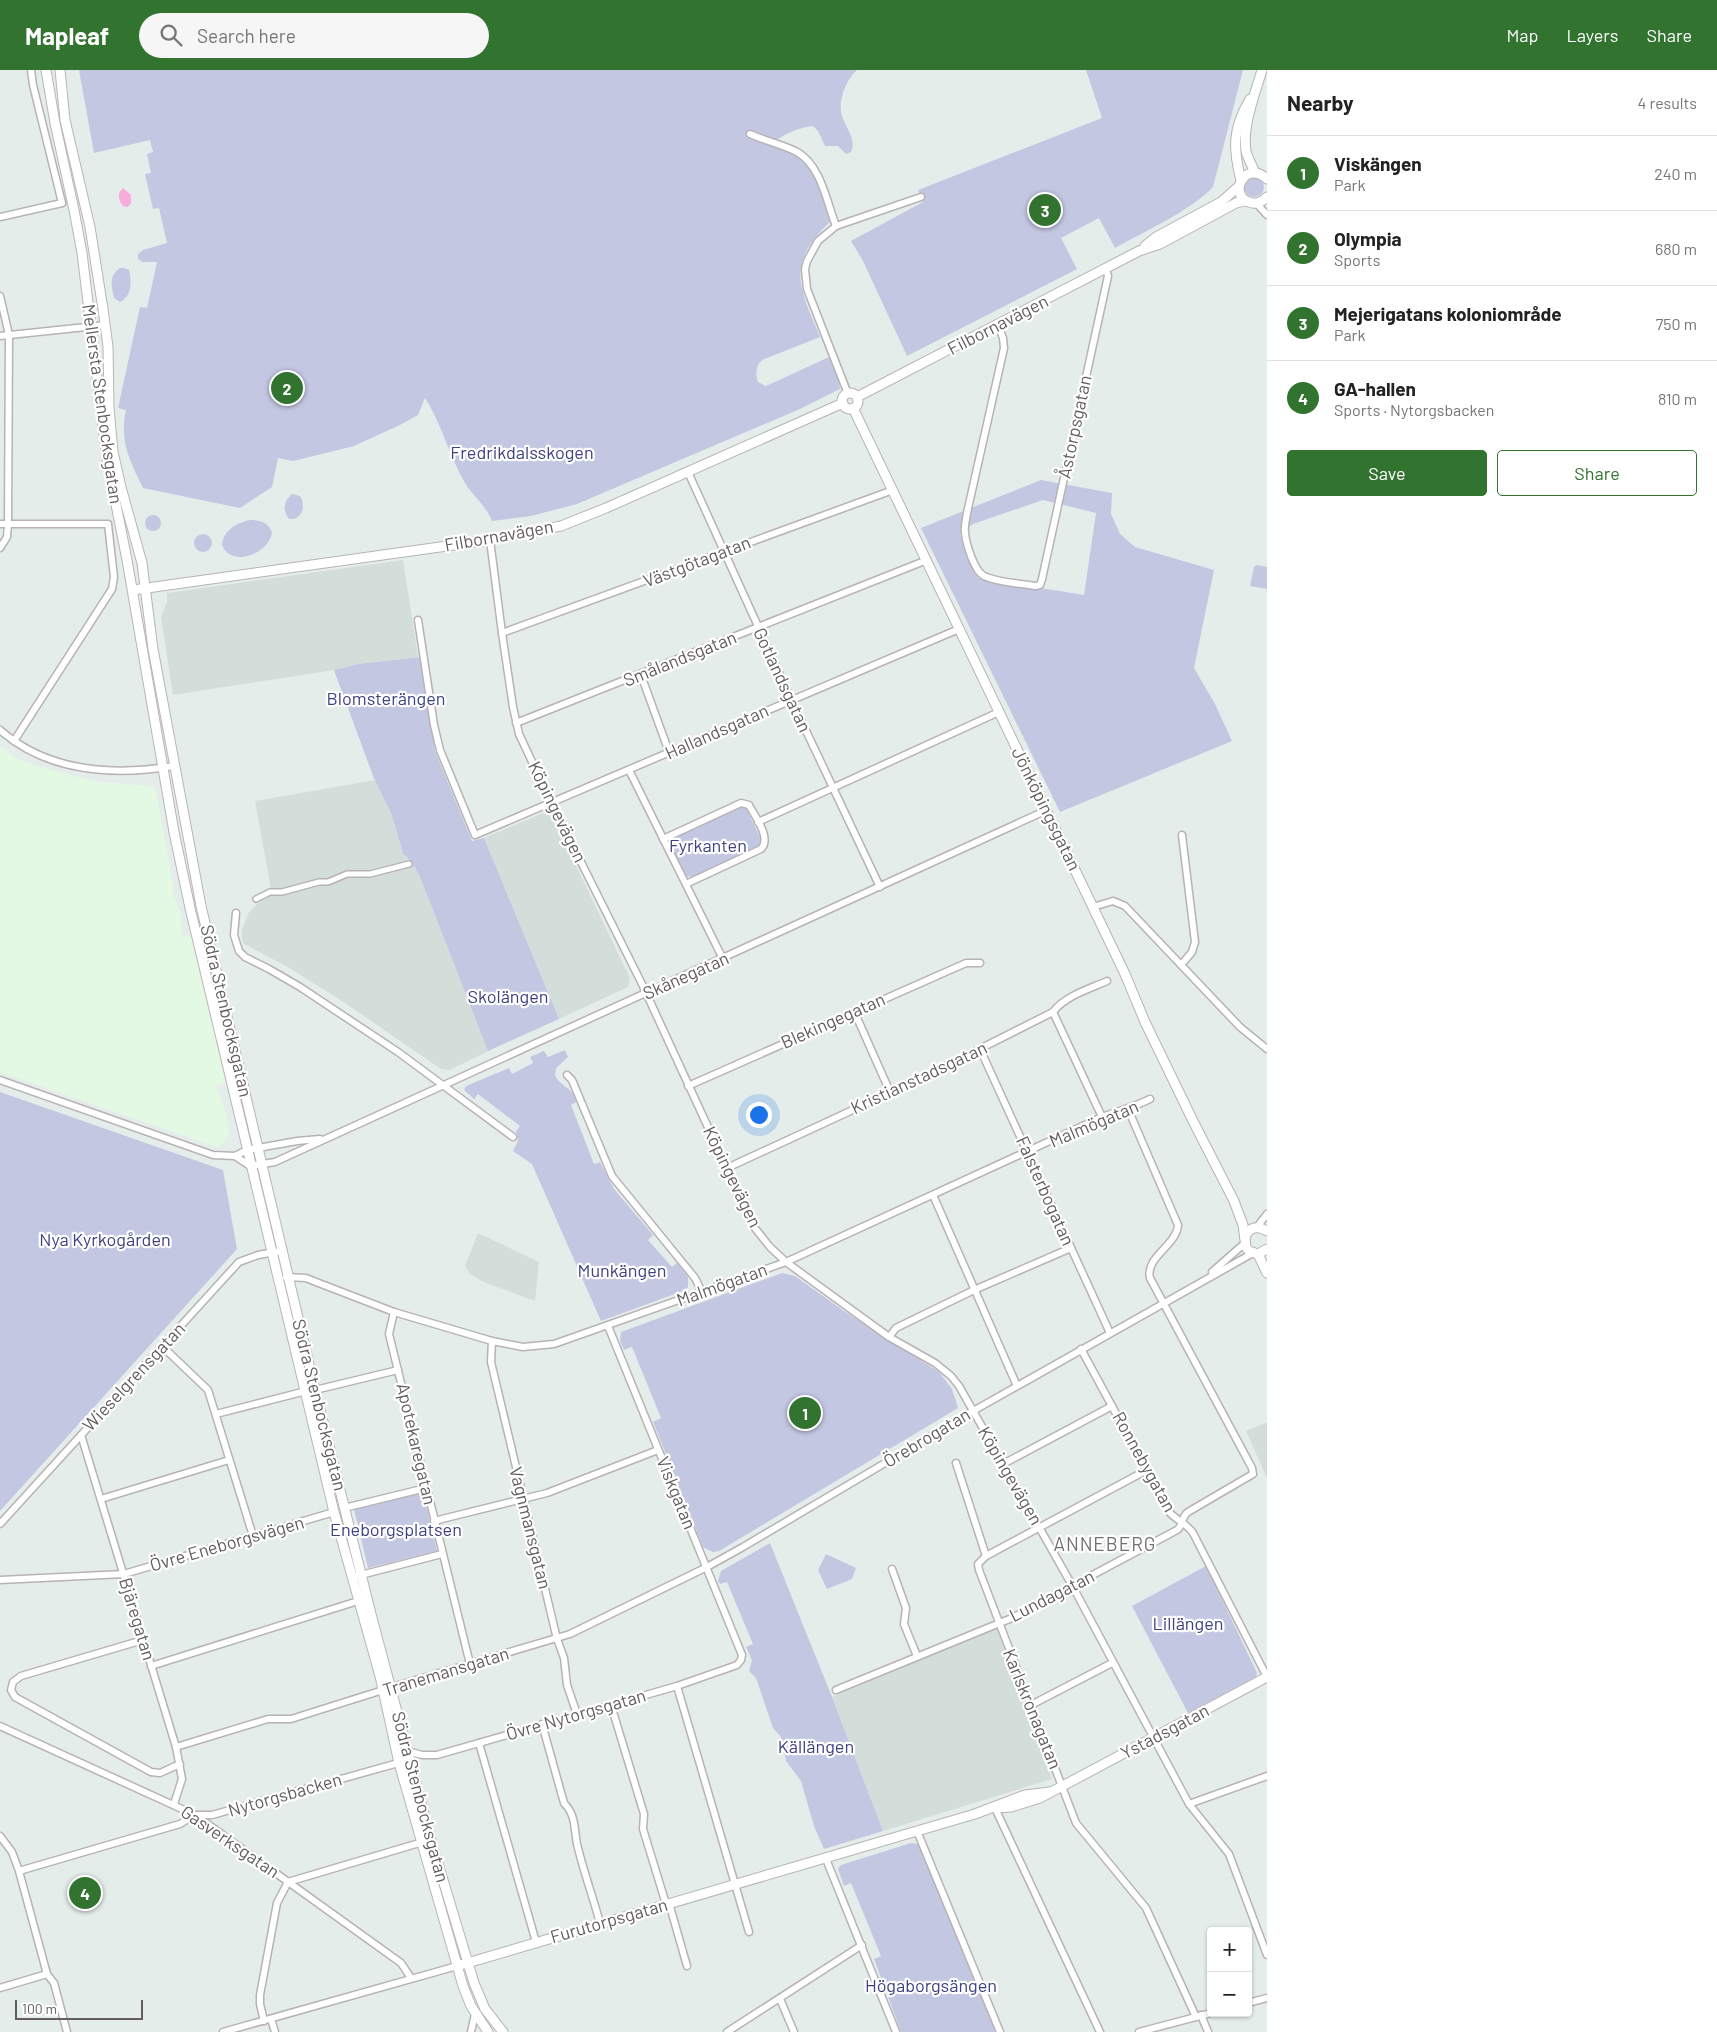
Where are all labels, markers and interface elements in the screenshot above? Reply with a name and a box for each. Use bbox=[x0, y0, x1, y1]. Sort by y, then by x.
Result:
search box bbox=[139, 13, 489, 58]
text: Mapleaf bbox=[25, 21, 109, 50]
icon: search bbox=[157, 21, 185, 49]
text: Search here bbox=[197, 24, 296, 47]
text: Map bbox=[1506, 24, 1538, 46]
text: Layers bbox=[1566, 24, 1619, 46]
text: Share bbox=[1647, 24, 1692, 46]
text: Nearby bbox=[1287, 90, 1353, 115]
text: 4 results bbox=[1637, 93, 1697, 112]
text: Viskängen bbox=[1334, 152, 1422, 175]
text: 1 bbox=[1300, 164, 1306, 183]
text: 240 m bbox=[1654, 164, 1697, 183]
text: Park bbox=[1334, 175, 1365, 194]
pin: 3 bbox=[1029, 191, 1061, 229]
text: Olympia bbox=[1334, 227, 1402, 250]
text: 2 bbox=[1299, 239, 1307, 258]
text: 680 m bbox=[1655, 239, 1697, 258]
text: Sports bbox=[1334, 250, 1380, 269]
street label: Filbornavägen bbox=[943, 289, 1052, 359]
text: Mejerigatans koloniområde bbox=[1334, 302, 1562, 325]
street label: Mellersta Stenbocksgatan bbox=[78, 303, 128, 505]
text: 3 bbox=[1299, 314, 1307, 333]
text: 750 m bbox=[1656, 314, 1697, 333]
text: Park bbox=[1334, 325, 1365, 344]
pin: 2 bbox=[271, 369, 303, 407]
street label: Åstorpsgatan bbox=[1052, 373, 1096, 480]
text: GA-hallen bbox=[1334, 377, 1416, 400]
text: 4 bbox=[1298, 389, 1308, 408]
text: 810 m bbox=[1658, 389, 1697, 408]
text: Sports · Nytorgsbacken bbox=[1334, 400, 1494, 419]
park label: Fredrikdalsskogen bbox=[450, 441, 594, 463]
button: Save bbox=[1287, 450, 1487, 496]
button: Share bbox=[1497, 450, 1697, 496]
street label: Filbornavägen bbox=[443, 515, 555, 555]
street label: Västgötagatan bbox=[640, 531, 753, 592]
street label: Gotlandsgatan bbox=[749, 624, 817, 735]
street label: Smålandsgatan bbox=[620, 625, 739, 691]
park label: Blomsterängen bbox=[327, 687, 445, 709]
street label: Hallandsgatan bbox=[662, 699, 772, 764]
street label: Jönköpingsgatan bbox=[1008, 743, 1086, 874]
street label: Köpingevägen bbox=[524, 757, 592, 866]
park label: Fyrkanten bbox=[669, 834, 747, 856]
street label: Södra Stenbocksgatan bbox=[196, 923, 257, 1099]
street label: Skånegatan bbox=[639, 946, 732, 1004]
park label: Skolängen bbox=[468, 985, 548, 1007]
street label: Blekingegatan bbox=[777, 987, 888, 1053]
street label: Kristianstadsgatan bbox=[847, 1036, 990, 1118]
street label: Malmögatan bbox=[1046, 1094, 1142, 1152]
your location bbox=[746, 1102, 772, 1128]
street label: Köpingevägen bbox=[699, 1122, 767, 1231]
street label: Falsterbogatan bbox=[1012, 1132, 1080, 1249]
park label: Nya Kyrkogården bbox=[39, 1228, 171, 1250]
street label: Malmögatan bbox=[673, 1258, 770, 1311]
park label: Munkängen bbox=[578, 1259, 666, 1281]
street label: Wieselgrensgatan bbox=[77, 1317, 189, 1435]
street label: Södra Stenbocksgatan bbox=[288, 1317, 352, 1493]
street label: Apotekaregatan bbox=[392, 1381, 442, 1507]
pin: 1 bbox=[789, 1394, 821, 1432]
street label: Örebrogatan bbox=[879, 1403, 974, 1472]
street label: Ronnebygatan bbox=[1108, 1407, 1182, 1516]
street label: Köpingevägen bbox=[974, 1422, 1048, 1529]
street label: Viskgatan bbox=[652, 1453, 702, 1532]
street label: Vagnmansgatan bbox=[505, 1464, 557, 1591]
street label: Övre Eneborgsvägen bbox=[147, 1511, 306, 1576]
park label: Eneborgsplatsen bbox=[330, 1518, 462, 1540]
district label: ANNEBERG bbox=[1054, 1532, 1156, 1555]
street label: Lundagatan bbox=[1005, 1564, 1098, 1626]
street label: Bjäregatan bbox=[115, 1575, 161, 1663]
park label: Lillängen bbox=[1153, 1612, 1223, 1634]
street label: Tranemansgatan bbox=[380, 1641, 511, 1701]
street label: Karlskronagatan bbox=[999, 1645, 1067, 1772]
street label: Övre Nytorgsgatan bbox=[503, 1684, 648, 1745]
street label: Ystadsgatan bbox=[1117, 1699, 1212, 1764]
street label: Södra Stenbocksgatan bbox=[388, 1709, 454, 1885]
park label: Källängen bbox=[778, 1735, 854, 1757]
street label: Nytorgsbacken bbox=[225, 1767, 344, 1821]
street label: Gasverksgatan bbox=[177, 1800, 284, 1882]
pin: 4 bbox=[69, 1874, 101, 1912]
street label: Furutorpsgatan bbox=[547, 1893, 670, 1947]
map controls bbox=[1207, 1927, 1252, 2017]
button: + bbox=[1207, 1927, 1252, 1972]
button: − bbox=[1207, 1972, 1252, 2017]
park label: Högaborgsängen bbox=[865, 1974, 997, 1996]
scale bar bbox=[15, 1997, 142, 2020]
text: 100 m bbox=[22, 2000, 57, 2017]

